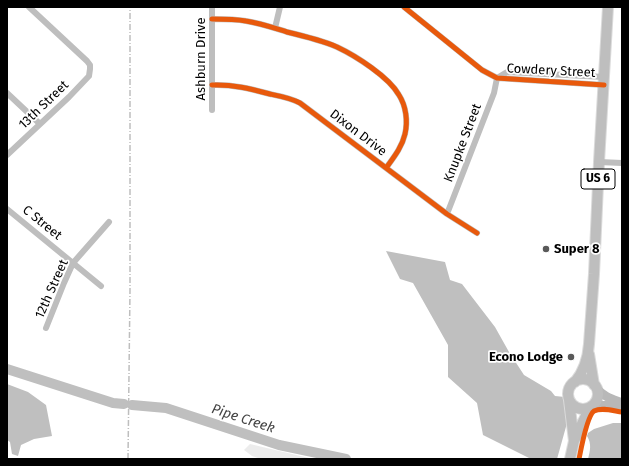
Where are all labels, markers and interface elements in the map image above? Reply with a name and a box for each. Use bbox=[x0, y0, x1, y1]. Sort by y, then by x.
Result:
street label: Ashburn Drive bbox=[193, 18, 209, 100]
street label: Cowdery Street bbox=[506, 61, 596, 81]
street label: 13th Street bbox=[16, 77, 72, 133]
street label: Knupke Street bbox=[441, 102, 485, 184]
street label: Dixon Drive bbox=[326, 106, 390, 160]
road number: US 6 bbox=[581, 169, 615, 189]
street label: C Street bbox=[19, 202, 65, 244]
place label: Super 8 bbox=[554, 241, 600, 257]
marker: Super 8 bbox=[541, 244, 551, 254]
street label: 12th Street bbox=[32, 257, 72, 321]
place label: Econo Lodge bbox=[489, 349, 563, 365]
marker: Econo Lodge bbox=[566, 352, 576, 362]
water label: Pipe Creek bbox=[209, 401, 277, 437]

